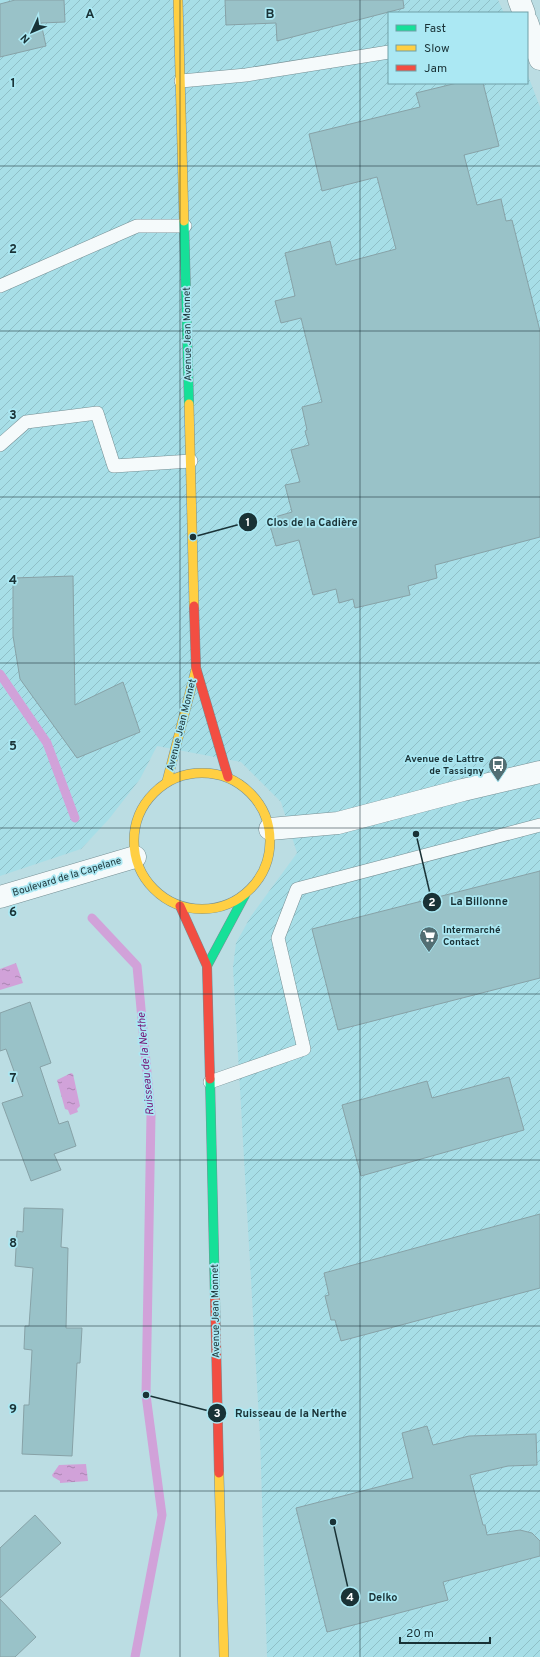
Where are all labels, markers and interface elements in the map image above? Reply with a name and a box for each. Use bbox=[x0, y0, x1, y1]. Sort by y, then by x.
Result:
text: A bbox=[85, 7, 95, 23]
text: B bbox=[266, 7, 275, 23]
north arrow bbox=[12, 12, 52, 52]
legend bbox=[388, 12, 528, 84]
text: Fast bbox=[424, 21, 446, 37]
text: N bbox=[18, 31, 33, 46]
text: Slow bbox=[424, 41, 450, 57]
text: Jam bbox=[424, 61, 447, 77]
text: 1 bbox=[10, 76, 16, 92]
text: 2 bbox=[9, 242, 17, 258]
street label: Avenue Jean Monnet bbox=[181, 287, 195, 381]
text: 3 bbox=[9, 408, 17, 424]
callout: Clos de la Cadière bbox=[238, 511, 365, 534]
text: 1 bbox=[246, 515, 250, 531]
text: Clos de la Cadière bbox=[266, 516, 358, 530]
text: 4 bbox=[9, 573, 17, 589]
street label: Avenue Jean Monnet bbox=[164, 678, 200, 772]
text: 5 bbox=[9, 739, 17, 755]
place label: Avenue de Lattre de Tassigny bbox=[405, 753, 484, 778]
bus stop icon: Avenue de Lattre de Tassigny bbox=[487, 754, 509, 782]
street label: Boulevard de la Capelane bbox=[11, 854, 123, 900]
callout: La Billonne bbox=[422, 890, 516, 913]
text: 2 bbox=[428, 895, 436, 911]
text: La Billonne bbox=[450, 895, 508, 909]
text: 6 bbox=[9, 905, 17, 921]
place label: Intermarché Contact bbox=[443, 924, 501, 949]
supermarket icon: Intermarché Contact bbox=[418, 925, 440, 953]
water label: Ruisseau de la Nerthe bbox=[135, 1012, 157, 1116]
text: 7 bbox=[10, 1071, 17, 1087]
text: 8 bbox=[9, 1236, 17, 1252]
street label: Avenue Jean Monnet bbox=[209, 1264, 223, 1358]
callout: Ruisseau de la Nerthe bbox=[207, 1401, 355, 1424]
text: 9 bbox=[9, 1402, 17, 1418]
text: 3 bbox=[213, 1406, 221, 1422]
text: Ruisseau de la Nerthe bbox=[235, 1407, 347, 1421]
callout: Delko bbox=[340, 1586, 405, 1609]
text: 4 bbox=[346, 1590, 354, 1606]
text: Delko bbox=[368, 1591, 398, 1605]
scale bar bbox=[400, 1619, 490, 1645]
text: 20 m bbox=[406, 1626, 434, 1642]

